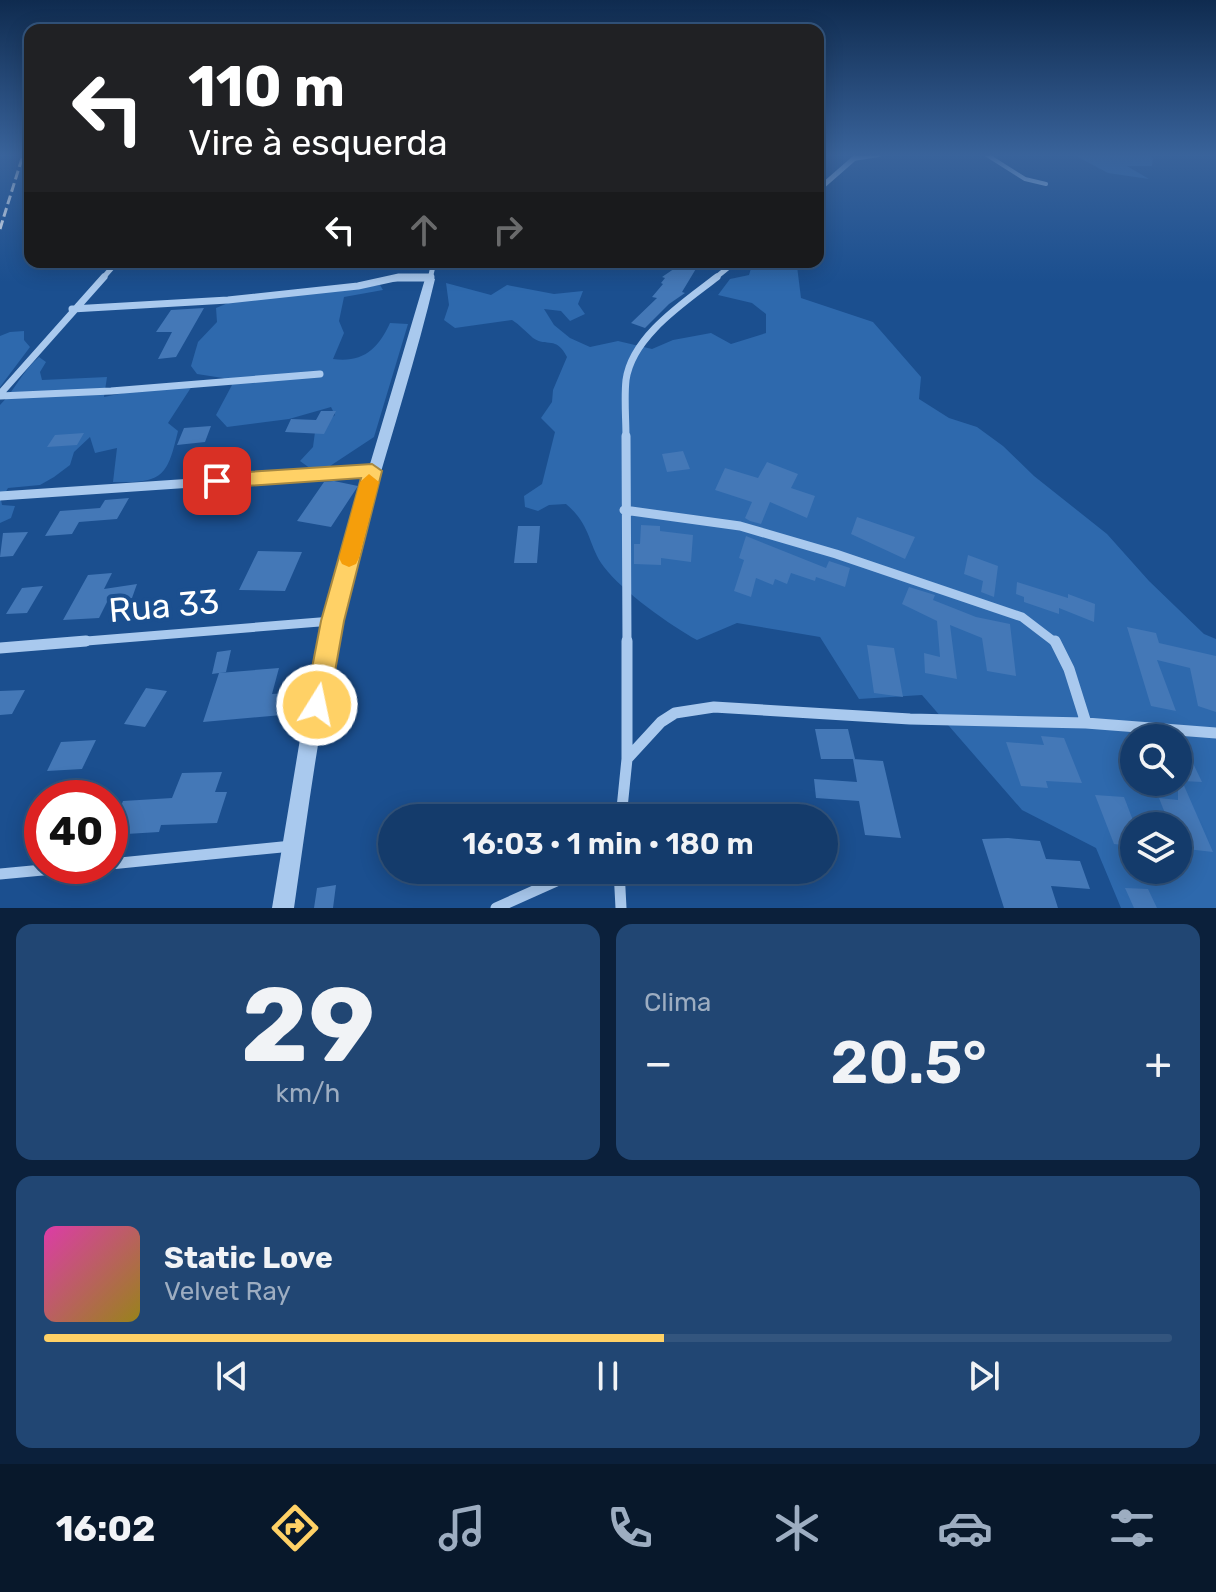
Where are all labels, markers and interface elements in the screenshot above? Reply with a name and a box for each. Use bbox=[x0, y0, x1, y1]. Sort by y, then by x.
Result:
text: 110 m bbox=[188, 54, 345, 120]
icon: left bbox=[56, 56, 160, 160]
text: Vire à esquerda bbox=[188, 121, 448, 164]
icon: left bbox=[318, 208, 362, 252]
icon: ahead bbox=[402, 208, 446, 252]
icon: right bbox=[486, 208, 530, 252]
pin bbox=[183, 447, 251, 515]
icon: arrive bbox=[195, 459, 239, 503]
street label: Rua 33 bbox=[107, 581, 221, 631]
position arrow bbox=[275, 663, 359, 747]
map controls bbox=[1120, 724, 1192, 884]
button: search bbox=[1120, 724, 1192, 796]
speed limit sign: 40 bbox=[24, 780, 128, 884]
button: layers bbox=[1120, 812, 1192, 884]
text: 16:03 · 1 min · 180 m bbox=[462, 826, 754, 862]
text: 29 bbox=[241, 964, 375, 1087]
text: Clima bbox=[644, 987, 711, 1018]
text: 20.5° bbox=[830, 1027, 987, 1098]
text: − bbox=[644, 1037, 673, 1089]
text: + bbox=[1145, 1037, 1172, 1089]
text: km/h bbox=[276, 1078, 340, 1109]
text: Static Love bbox=[164, 1240, 333, 1276]
text: Velvet Ray bbox=[164, 1276, 291, 1307]
icon: previous bbox=[210, 1354, 254, 1398]
icon: pause bbox=[586, 1354, 630, 1398]
icon: next bbox=[962, 1354, 1006, 1398]
icon: directions bbox=[267, 1500, 323, 1556]
icon: music bbox=[434, 1500, 490, 1556]
icon: phone bbox=[602, 1500, 658, 1556]
icon: climate bbox=[769, 1500, 825, 1556]
icon: car bbox=[937, 1500, 993, 1556]
icon: filters bbox=[1104, 1500, 1160, 1556]
text: 16:02 bbox=[56, 1507, 155, 1550]

